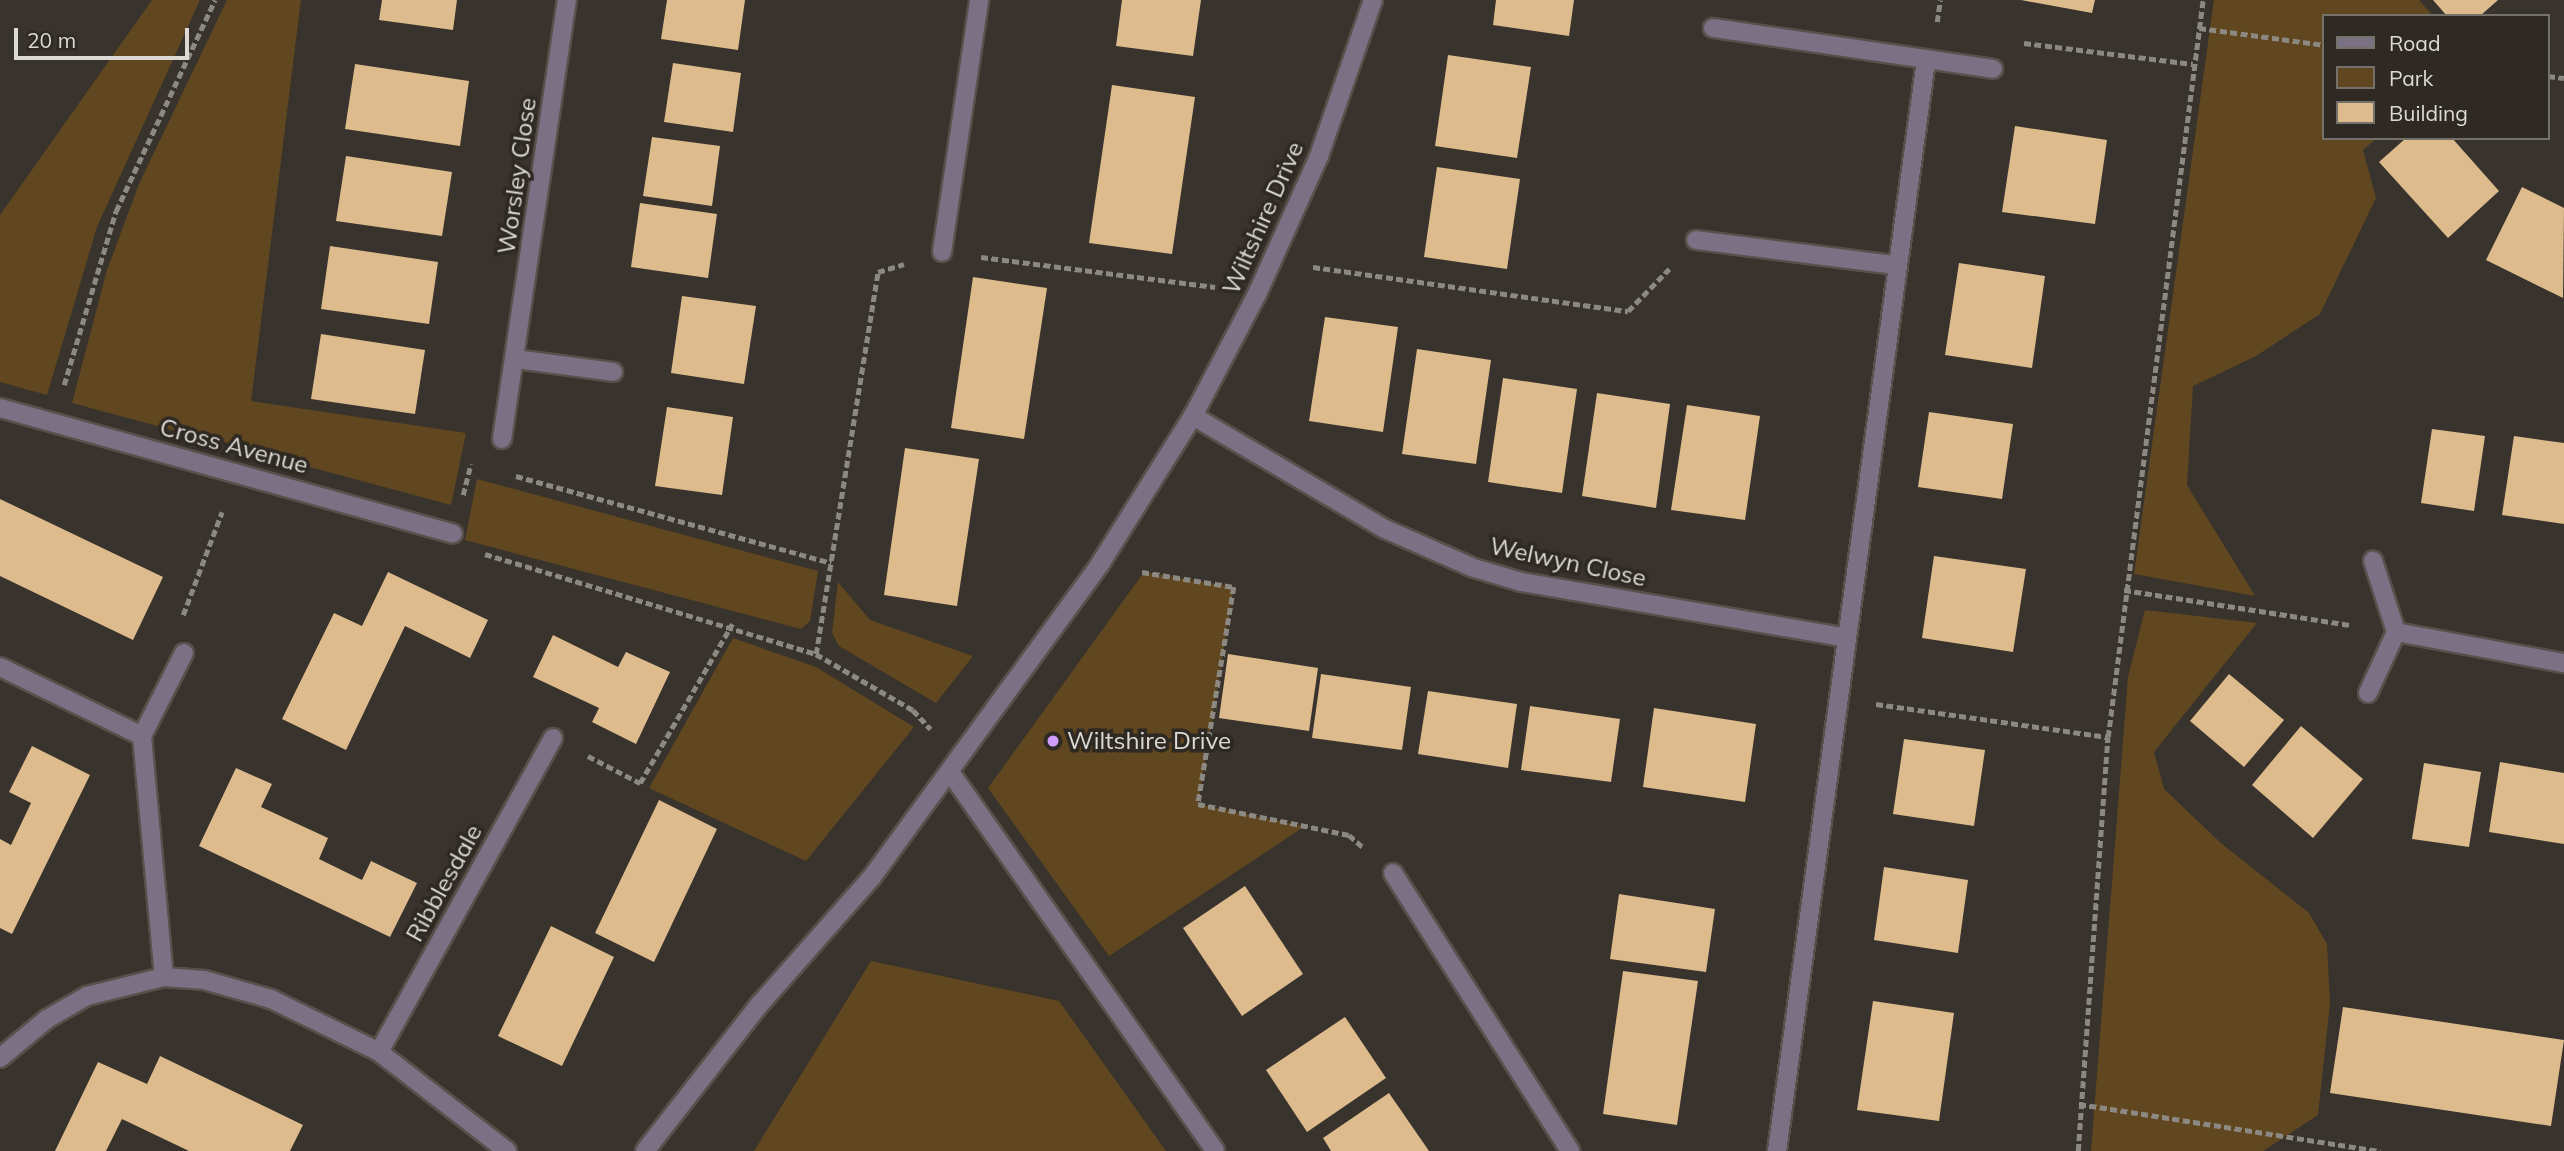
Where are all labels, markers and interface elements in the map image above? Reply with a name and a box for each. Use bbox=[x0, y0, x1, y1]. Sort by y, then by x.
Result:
scale bar bbox=[18, 14, 192, 58]
legend bbox=[2322, 14, 2550, 140]
text: 20 m bbox=[27, 27, 76, 53]
text: Road bbox=[2389, 30, 2440, 56]
text: Park bbox=[2389, 65, 2433, 91]
street label: Worsley Close bbox=[492, 96, 542, 256]
text: Building bbox=[2389, 100, 2468, 126]
street label: Wiltshire Drive bbox=[1216, 137, 1310, 299]
street label: Cross Avenue bbox=[157, 412, 311, 480]
street label: Welwyn Close bbox=[1487, 531, 1649, 593]
place label: Wiltshire Drive bbox=[1067, 727, 1231, 755]
marker: Wiltshire Drive bbox=[1045, 733, 1061, 749]
street label: Ribblesdale bbox=[400, 819, 488, 947]

